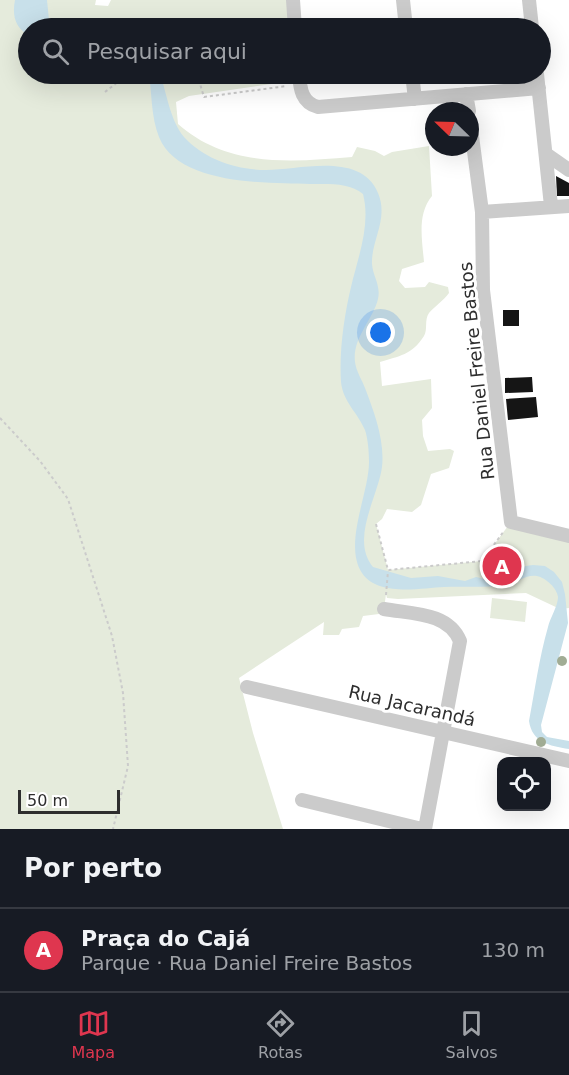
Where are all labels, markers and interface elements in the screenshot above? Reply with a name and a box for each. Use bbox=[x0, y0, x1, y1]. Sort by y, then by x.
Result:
search box bbox=[18, 18, 551, 84]
icon: search bbox=[39, 35, 72, 68]
text: Pesquisar aqui bbox=[87, 39, 247, 64]
north arrow bbox=[425, 102, 479, 156]
street label: Rua Daniel Freire Bastos bbox=[455, 261, 498, 481]
your location bbox=[366, 318, 395, 347]
pin: A bbox=[482, 544, 522, 588]
street label: Rua Jacarandá bbox=[347, 681, 478, 730]
map controls bbox=[497, 757, 551, 811]
button: locate bbox=[497, 757, 551, 811]
scale bar bbox=[18, 787, 120, 814]
text: 50 m bbox=[27, 791, 68, 810]
text: Por perto bbox=[24, 853, 162, 883]
text: Praça do Cajá bbox=[81, 926, 250, 951]
text: A bbox=[36, 938, 51, 962]
text: 130 m bbox=[481, 938, 545, 962]
text: Parque · Rua Daniel Freire Bastos bbox=[81, 951, 412, 975]
tab: Mapa bbox=[71, 1007, 115, 1062]
tab: Rotas bbox=[258, 1007, 303, 1062]
tab: Salvos bbox=[446, 1007, 498, 1062]

